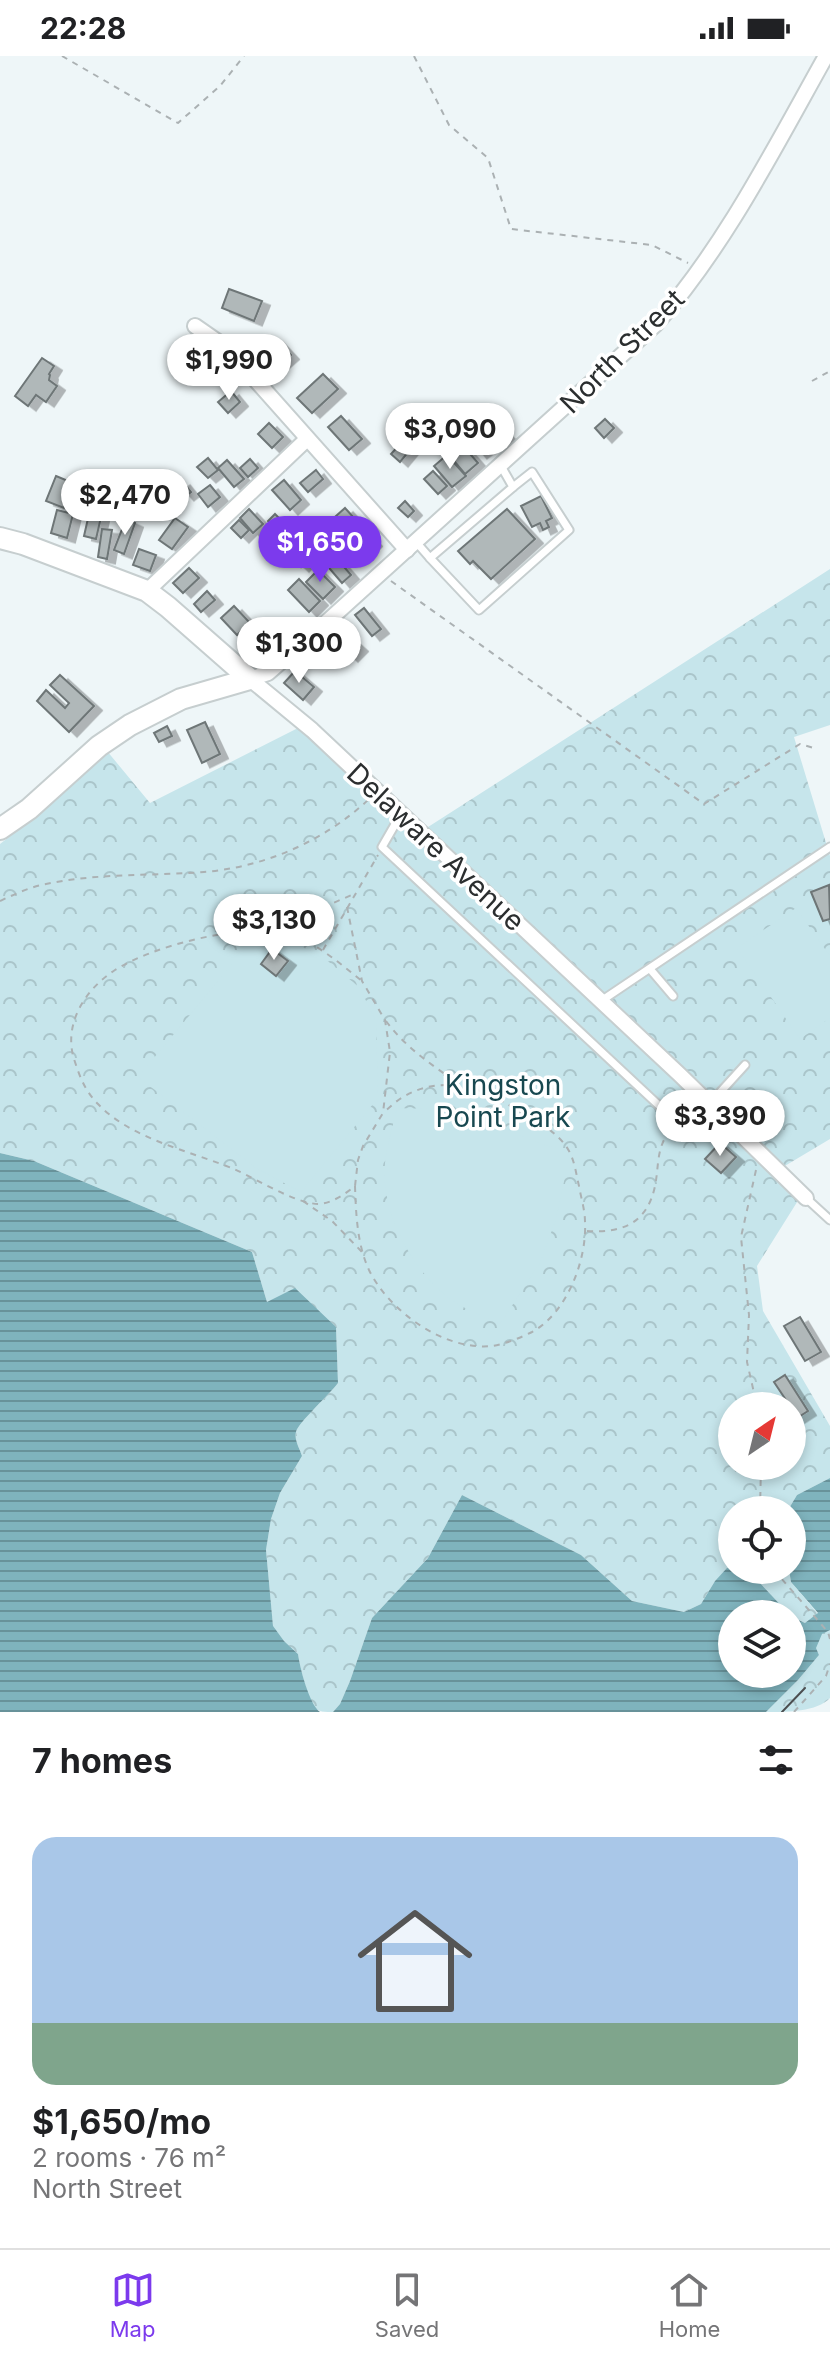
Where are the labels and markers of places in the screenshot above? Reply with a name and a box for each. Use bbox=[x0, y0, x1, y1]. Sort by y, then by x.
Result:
pin: $1,990 bbox=[164, 334, 294, 402]
pin: $3,090 bbox=[385, 403, 515, 471]
pin: $2,470 bbox=[60, 469, 190, 537]
pin: $1,650 bbox=[255, 516, 385, 584]
pin: $1,300 bbox=[234, 617, 364, 685]
pin: $3,130 bbox=[209, 894, 339, 962]
pin: $3,390 bbox=[655, 1090, 785, 1158]

